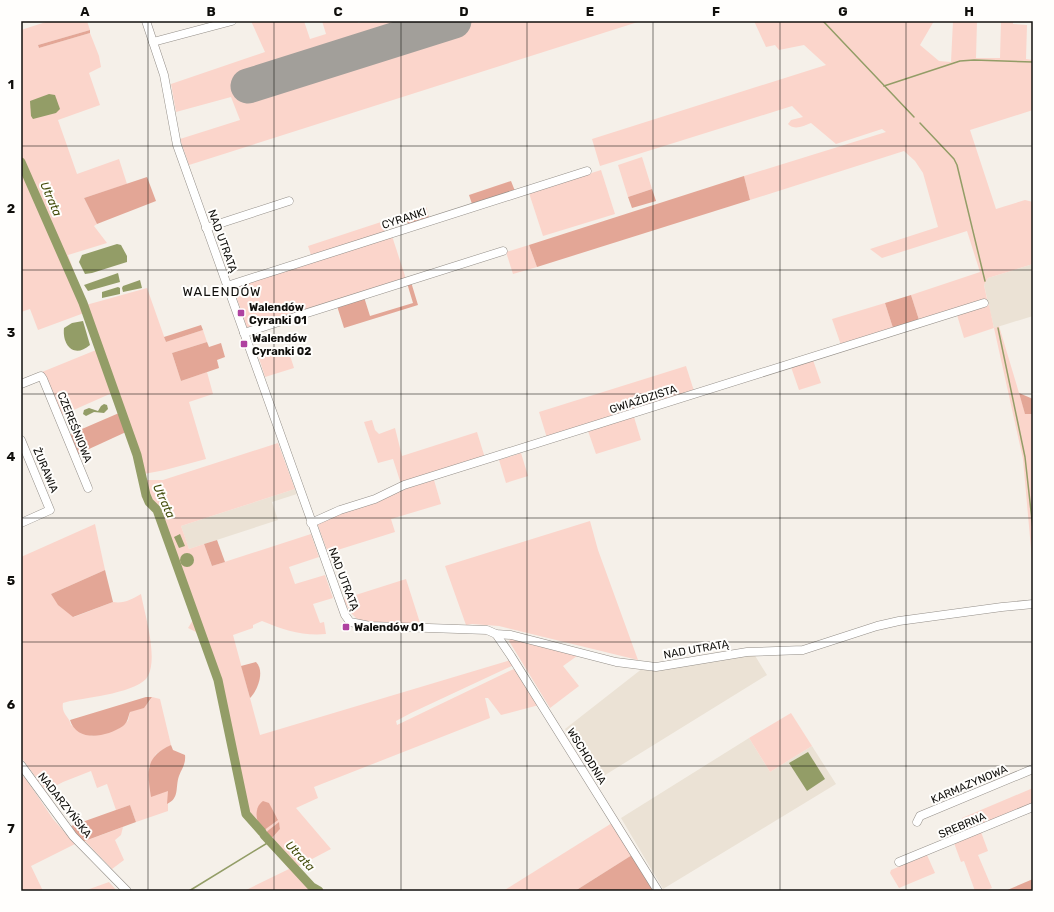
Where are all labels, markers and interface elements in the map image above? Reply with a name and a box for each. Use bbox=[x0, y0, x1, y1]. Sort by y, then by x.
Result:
text: A bbox=[80, 4, 90, 19]
text: B bbox=[206, 4, 216, 19]
text: C bbox=[333, 4, 343, 19]
text: D bbox=[459, 4, 469, 19]
text: E bbox=[586, 4, 594, 19]
text: F bbox=[712, 4, 720, 19]
text: G bbox=[838, 4, 848, 19]
text: H bbox=[964, 4, 974, 19]
text: 1 bbox=[8, 77, 14, 92]
water label: Utrata bbox=[37, 180, 65, 218]
text: 2 bbox=[7, 201, 15, 216]
street label: CYRANKI bbox=[380, 205, 428, 232]
street label: NAD UTRATĄ bbox=[205, 208, 240, 275]
district label: WALENDÓW bbox=[182, 284, 262, 299]
place label: Walendów Cyranki 01 bbox=[249, 301, 307, 327]
marker: Walendów Cyranki 01 bbox=[236, 308, 246, 318]
text: 3 bbox=[7, 325, 16, 340]
place label: Walendów Cyranki 02 bbox=[252, 332, 311, 358]
marker: Walendów Cyranki 02 bbox=[239, 339, 249, 349]
street label: GWIAŹDZISTA bbox=[608, 382, 679, 416]
street label: CZEREŚNIOWA bbox=[54, 390, 95, 465]
street label: ŻURAWIA bbox=[30, 445, 62, 495]
text: 4 bbox=[7, 449, 16, 464]
water label: Utrata bbox=[150, 482, 178, 520]
street label: NAD UTRATĄ bbox=[326, 546, 362, 613]
text: 5 bbox=[7, 573, 15, 588]
place label: Walendów 01 bbox=[354, 621, 424, 634]
marker: Walendów 01 bbox=[341, 622, 351, 632]
street label: NAD UTRATĄ bbox=[662, 637, 730, 662]
text: 6 bbox=[7, 697, 16, 712]
street label: WSCHODNIA bbox=[564, 726, 609, 787]
street label: KARMAZYNOWA bbox=[929, 762, 1010, 806]
street label: NADARZYŃSKA bbox=[35, 770, 95, 841]
street label: SREBRNA bbox=[937, 809, 988, 841]
text: 7 bbox=[7, 821, 15, 836]
water label: Utrata bbox=[283, 838, 317, 874]

